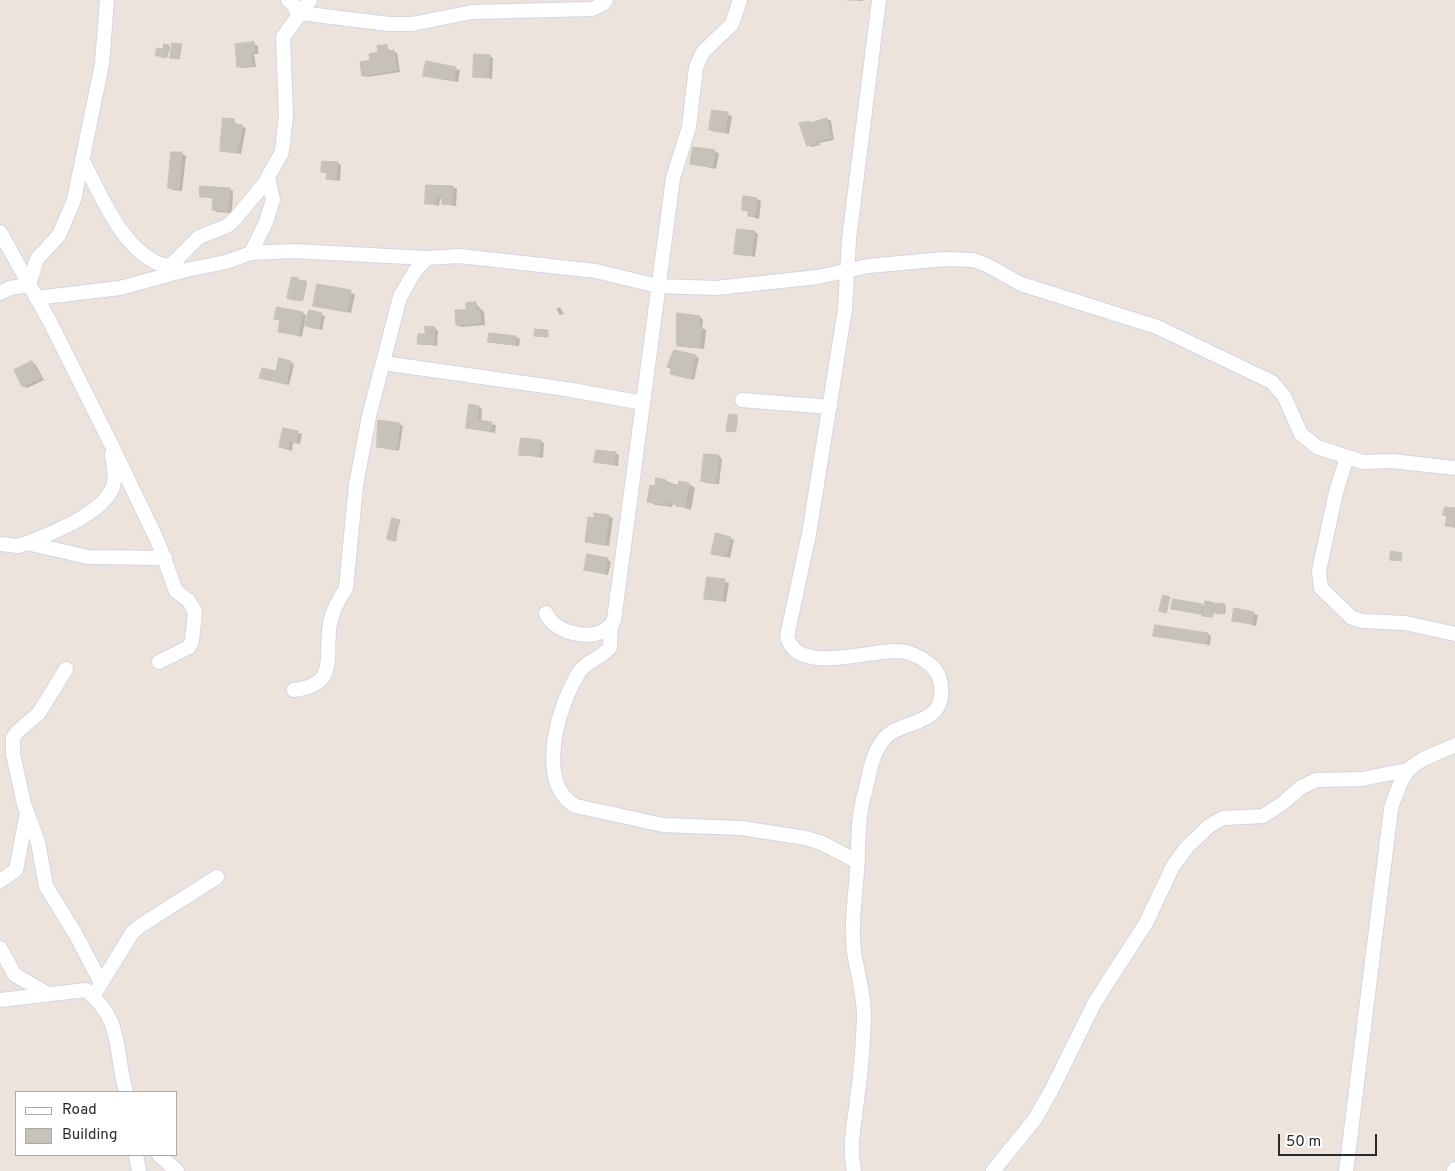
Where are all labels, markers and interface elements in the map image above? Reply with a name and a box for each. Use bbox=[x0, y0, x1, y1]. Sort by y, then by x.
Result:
legend bbox=[15, 1091, 178, 1156]
text: Road bbox=[62, 1101, 97, 1120]
scale bar bbox=[1280, 1124, 1379, 1156]
text: Building bbox=[62, 1126, 117, 1145]
text: 50 m bbox=[1286, 1133, 1321, 1152]

